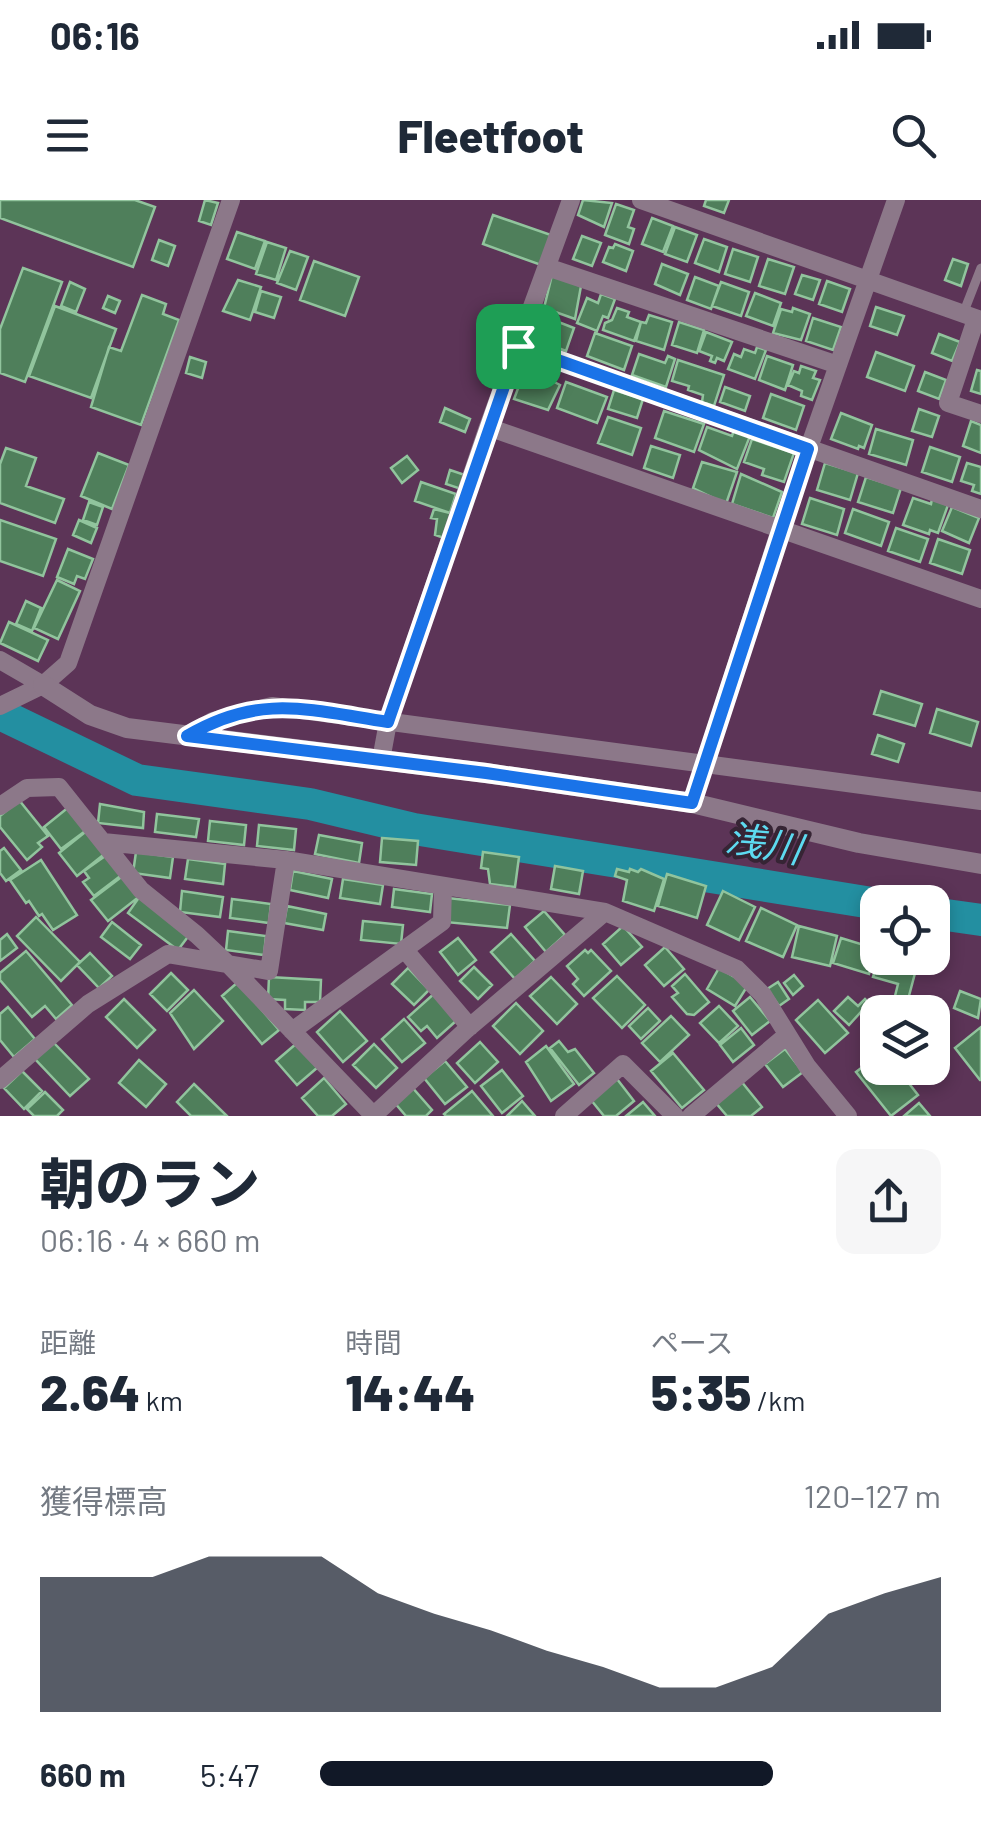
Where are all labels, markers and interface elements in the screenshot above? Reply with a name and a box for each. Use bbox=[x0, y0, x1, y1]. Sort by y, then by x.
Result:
text: 06:16 bbox=[50, 12, 140, 58]
icon: menu bbox=[40, 108, 95, 163]
text: Fleetfoot bbox=[397, 108, 584, 162]
icon: search bbox=[886, 108, 941, 163]
pin bbox=[476, 304, 561, 389]
icon: arrive bbox=[491, 319, 546, 374]
water label: 浅川 bbox=[723, 813, 810, 872]
map controls bbox=[860, 885, 950, 1085]
button: locate bbox=[860, 885, 950, 975]
button: layers bbox=[860, 995, 950, 1085]
text: 朝のラン bbox=[40, 1149, 260, 1215]
button: share bbox=[836, 1149, 941, 1254]
text: 06:16 · 4 × 660 m bbox=[40, 1220, 260, 1258]
text: 距離 bbox=[40, 1325, 96, 1359]
text: 時間 bbox=[345, 1325, 401, 1359]
text: ペース bbox=[651, 1325, 733, 1359]
text: 2.64 bbox=[40, 1361, 140, 1421]
text: 14:44 bbox=[345, 1361, 475, 1421]
text: 5:35 bbox=[651, 1361, 751, 1421]
text: km bbox=[140, 1383, 183, 1417]
text: /km bbox=[751, 1383, 805, 1417]
text: 120–127 m bbox=[804, 1476, 941, 1514]
text: 獲得標高 bbox=[40, 1481, 168, 1519]
text: 660 m bbox=[40, 1755, 126, 1793]
text: 5:47 bbox=[200, 1755, 259, 1793]

